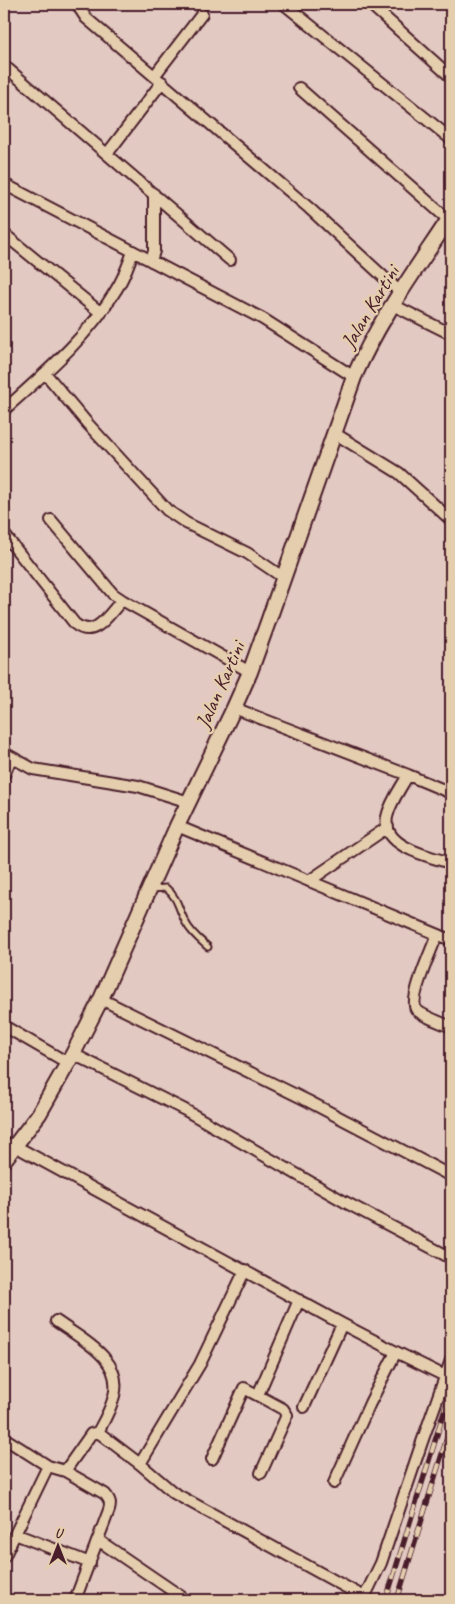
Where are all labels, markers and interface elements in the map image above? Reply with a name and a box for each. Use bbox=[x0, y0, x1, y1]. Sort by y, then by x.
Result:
street label: Jalan Kartini bbox=[335, 258, 406, 354]
street label: Jalan Kartini bbox=[189, 635, 252, 733]
north arrow bbox=[32, 1522, 82, 1572]
text: U bbox=[55, 1525, 65, 1542]

